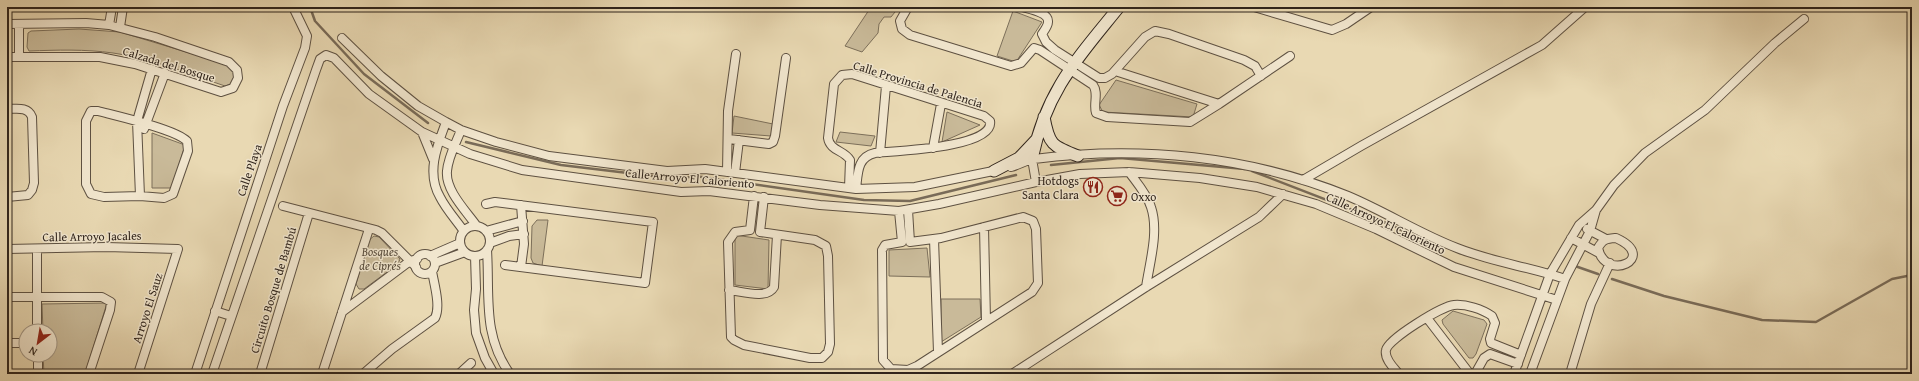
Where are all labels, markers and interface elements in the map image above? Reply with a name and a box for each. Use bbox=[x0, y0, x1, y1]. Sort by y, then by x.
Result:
street label: Calzada del Bosque bbox=[121, 42, 217, 86]
street label: Calle Provincia de Palencia bbox=[851, 56, 985, 112]
street label: Calle Playa bbox=[232, 141, 266, 198]
street label: Calle Arroyo El Caloriento bbox=[625, 164, 755, 192]
place label: Hotdogs Santa Clara bbox=[1022, 172, 1079, 203]
restaurant icon: Hotdogs Santa Clara bbox=[1082, 176, 1104, 198]
supermarket icon: Oxxo bbox=[1106, 185, 1128, 207]
place label: Oxxo bbox=[1131, 188, 1156, 205]
street label: Calle Arroyo El Caloriento bbox=[1324, 188, 1448, 258]
street label: Circuito Bosque de Bambú bbox=[246, 224, 300, 355]
street label: Calle Arroyo Jacales bbox=[42, 227, 142, 245]
park label: Bosques de Ciprés bbox=[359, 243, 401, 274]
street label: Arroyo El Sauz bbox=[128, 271, 166, 345]
north arrow bbox=[18, 323, 58, 363]
text: N bbox=[25, 342, 40, 360]

